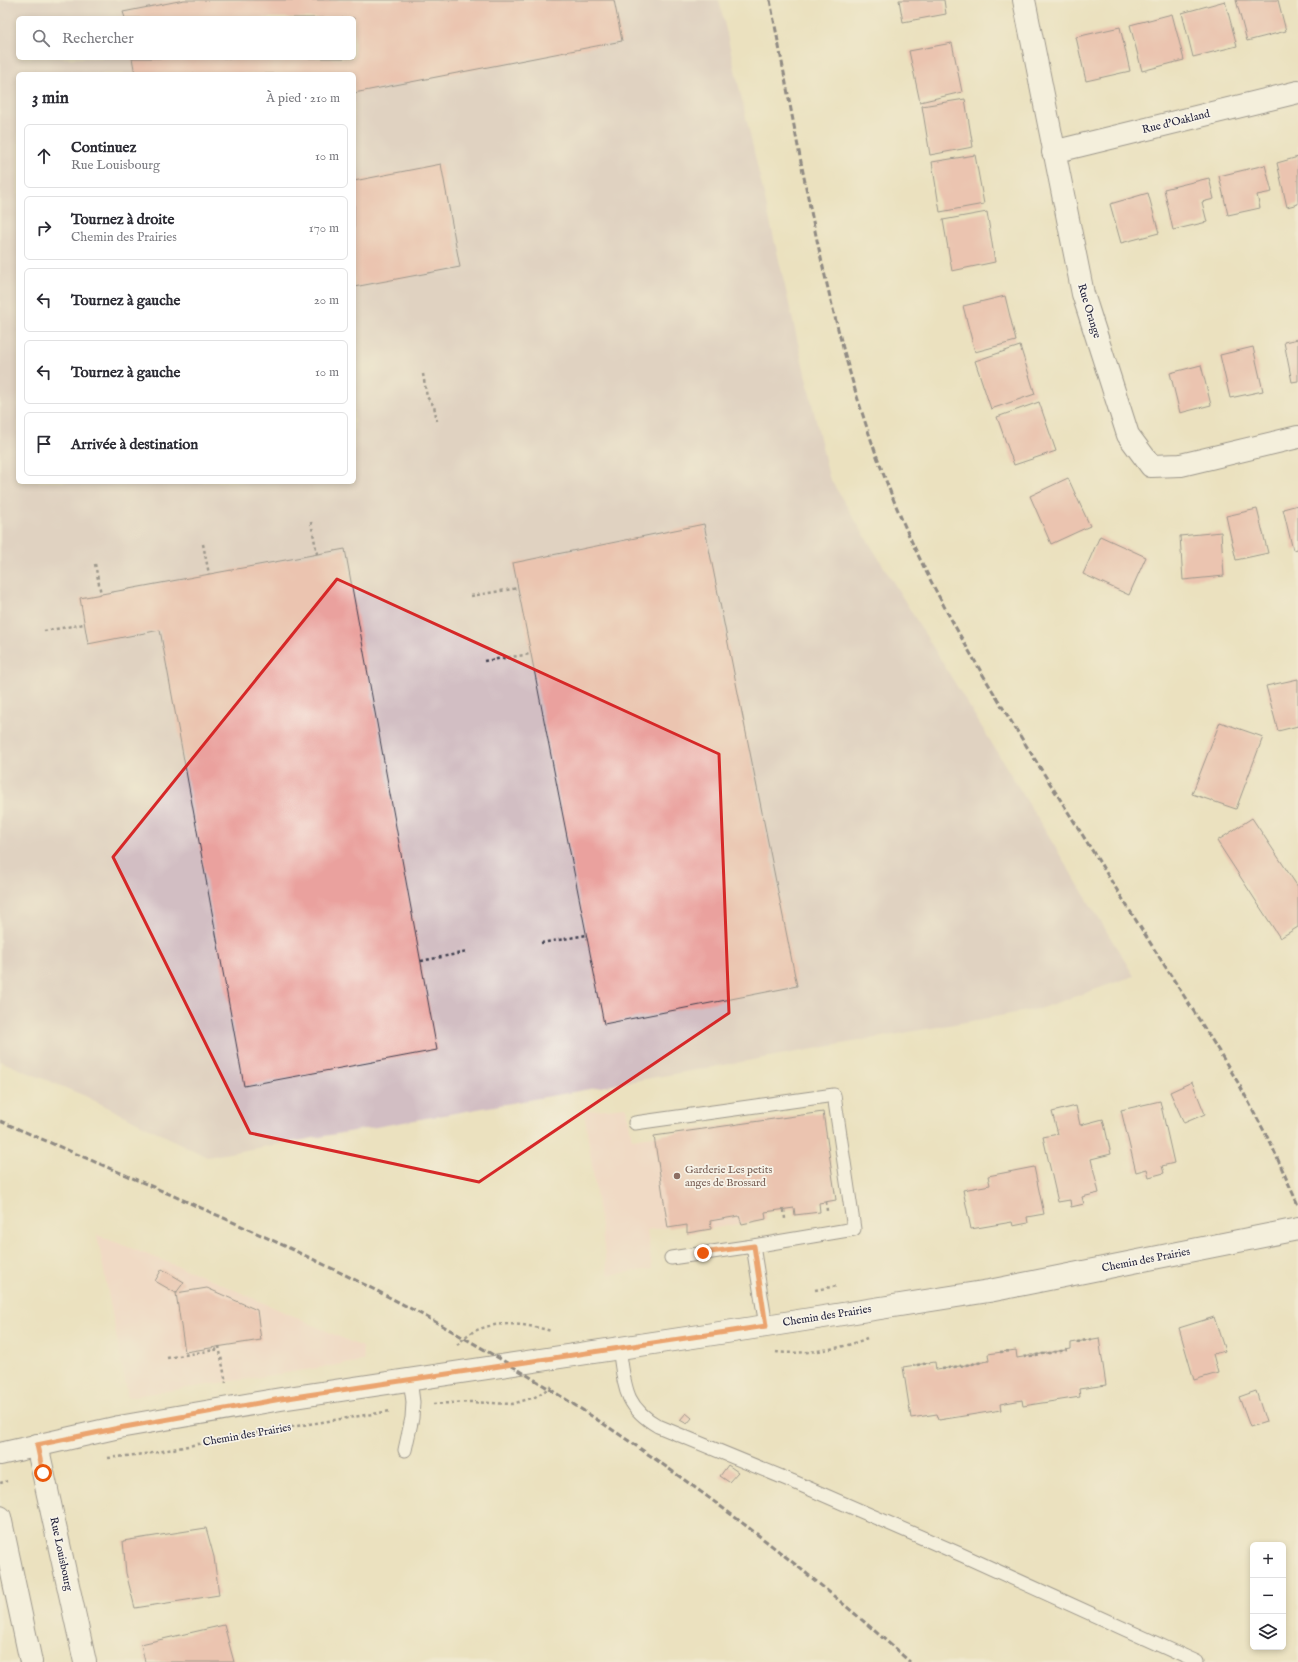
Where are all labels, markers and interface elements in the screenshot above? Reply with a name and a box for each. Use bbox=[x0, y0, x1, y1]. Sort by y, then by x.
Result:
search box bbox=[16, 16, 356, 60]
icon: search bbox=[30, 27, 52, 49]
text: Rechercher bbox=[62, 29, 134, 48]
text: 3 min bbox=[32, 88, 69, 109]
text: À pied · 210 m bbox=[266, 90, 340, 107]
street label: Rue d'Oakland bbox=[1141, 107, 1212, 137]
text: Continuez bbox=[71, 138, 136, 157]
icon: ahead bbox=[33, 145, 55, 167]
text: 10 m bbox=[315, 148, 339, 165]
text: Rue Louisbourg bbox=[71, 157, 160, 174]
text: Tournez à droite bbox=[71, 210, 174, 229]
icon: right bbox=[33, 217, 55, 239]
text: 170 m bbox=[309, 220, 339, 237]
text: Chemin des Prairies bbox=[71, 229, 177, 246]
street label: Rue Orange bbox=[1074, 282, 1104, 340]
icon: left bbox=[33, 289, 55, 311]
text: Tournez à gauche bbox=[71, 291, 180, 310]
text: 20 m bbox=[314, 292, 339, 309]
icon: left bbox=[33, 361, 55, 383]
text: Tournez à gauche bbox=[71, 363, 180, 382]
text: 10 m bbox=[315, 364, 339, 381]
icon: arrive bbox=[33, 433, 55, 455]
text: Arrivée à destination bbox=[71, 435, 198, 454]
place label: Garderie Les petits anges de Brossard bbox=[685, 1163, 773, 1190]
marker: Garderie Les petits anges de Brossard bbox=[672, 1171, 682, 1181]
route end bbox=[694, 1244, 712, 1262]
street label: Chemin des Prairies bbox=[1101, 1245, 1191, 1275]
street label: Chemin des Prairies bbox=[782, 1302, 872, 1330]
street label: Chemin des Prairies bbox=[202, 1420, 292, 1450]
route start bbox=[34, 1464, 52, 1482]
street label: Rue Louisbourg bbox=[46, 1516, 76, 1593]
map controls bbox=[1250, 1542, 1286, 1650]
button: + bbox=[1250, 1542, 1286, 1578]
button: − bbox=[1250, 1578, 1286, 1614]
button: layers bbox=[1250, 1614, 1286, 1650]

